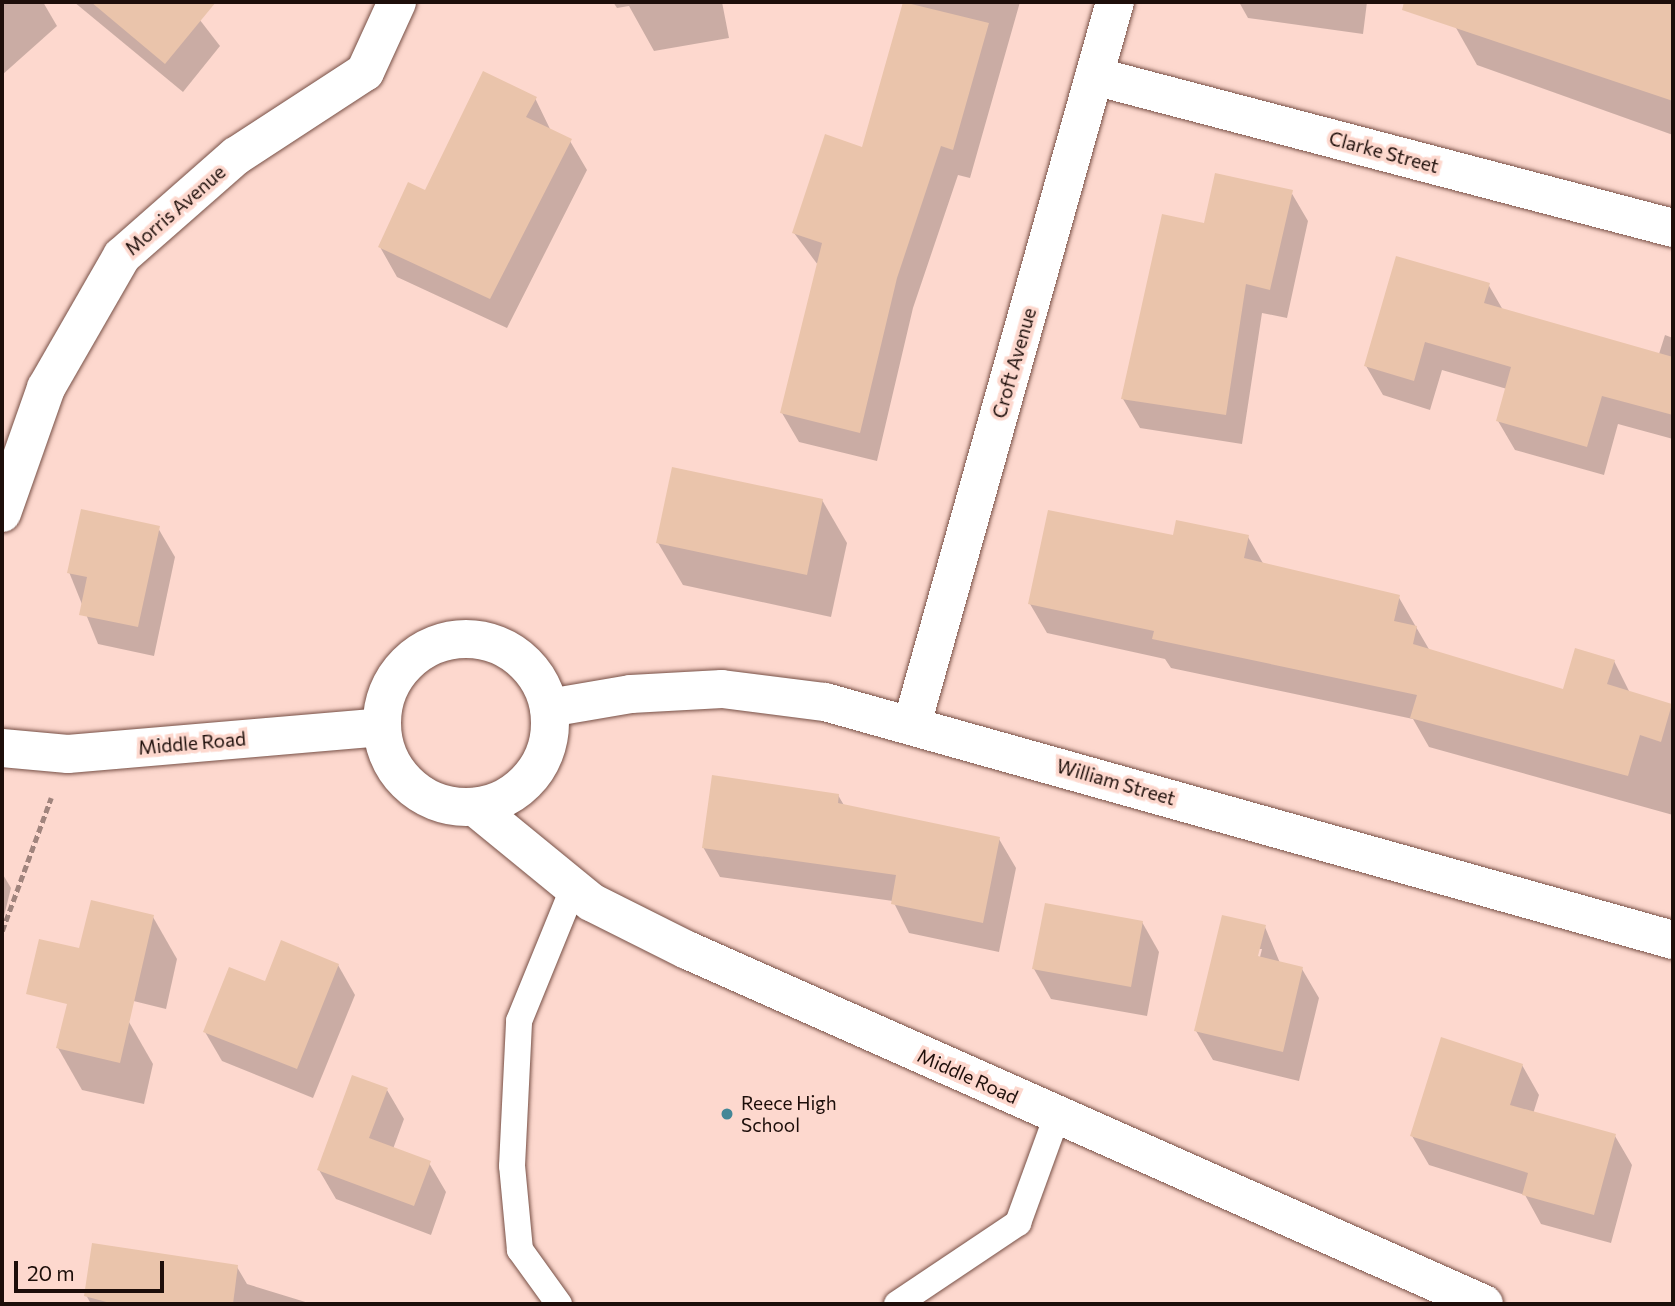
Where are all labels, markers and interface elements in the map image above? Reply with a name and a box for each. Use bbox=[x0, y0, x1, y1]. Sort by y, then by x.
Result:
street label: Clarke Street bbox=[1327, 126, 1441, 178]
street label: Morris Avenue bbox=[120, 160, 230, 260]
street label: Croft Avenue bbox=[987, 305, 1041, 421]
street label: Middle Road bbox=[137, 727, 247, 759]
street label: William Street bbox=[1054, 754, 1178, 810]
street label: Middle Road bbox=[914, 1044, 1022, 1108]
place label: Reece High School bbox=[741, 1092, 837, 1136]
marker: Reece High School bbox=[719, 1106, 735, 1122]
scale bar bbox=[18, 1246, 168, 1290]
text: 20 m bbox=[27, 1260, 75, 1285]

